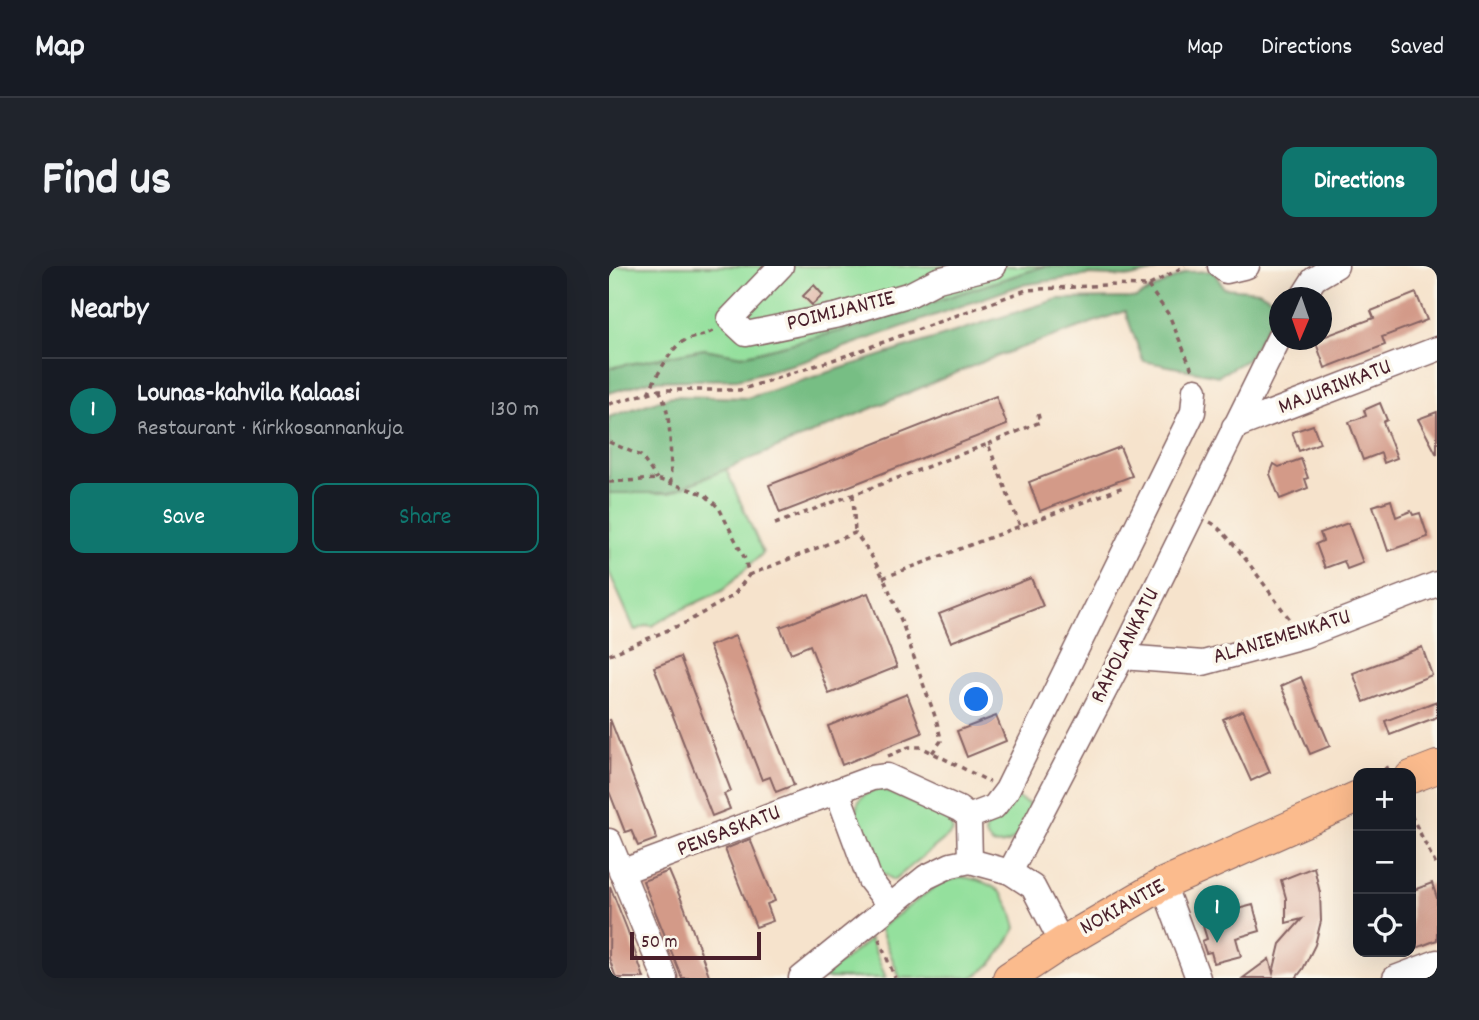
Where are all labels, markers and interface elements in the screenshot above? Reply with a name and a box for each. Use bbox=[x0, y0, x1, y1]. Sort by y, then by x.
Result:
text: Map bbox=[35, 25, 85, 72]
text: Map bbox=[1187, 31, 1223, 65]
text: Directions bbox=[1261, 31, 1352, 65]
text: Saved bbox=[1390, 31, 1444, 65]
text: Find us bbox=[42, 147, 171, 217]
button: Directions bbox=[1282, 147, 1437, 217]
street label: POIMIJANTIE bbox=[783, 282, 899, 341]
north arrow bbox=[1269, 287, 1332, 350]
text: Nearby bbox=[70, 290, 148, 333]
street label: MAJURINKATU bbox=[1274, 351, 1396, 425]
text: Lounas-kahvila Kalaasi bbox=[137, 376, 360, 413]
text: 1 bbox=[90, 394, 96, 427]
text: 130 m bbox=[490, 394, 539, 427]
text: Restaurant · Kirkkosannankuja bbox=[137, 413, 403, 446]
button: Save bbox=[70, 483, 298, 553]
button: Share bbox=[312, 483, 539, 553]
street label: RAHOLANKATU bbox=[1083, 583, 1169, 709]
street label: ALANIEMENKATU bbox=[1209, 601, 1355, 675]
your location bbox=[959, 682, 993, 716]
map controls bbox=[1353, 768, 1416, 957]
button: + bbox=[1353, 768, 1416, 831]
street label: PENSASKATU bbox=[672, 797, 786, 867]
button: − bbox=[1353, 831, 1416, 894]
street label: NOKIANTIE bbox=[1074, 871, 1172, 945]
pin: 1 bbox=[1194, 885, 1240, 943]
button: locate bbox=[1353, 894, 1416, 957]
scale bar bbox=[630, 929, 761, 961]
text: 50 m bbox=[641, 930, 678, 957]

